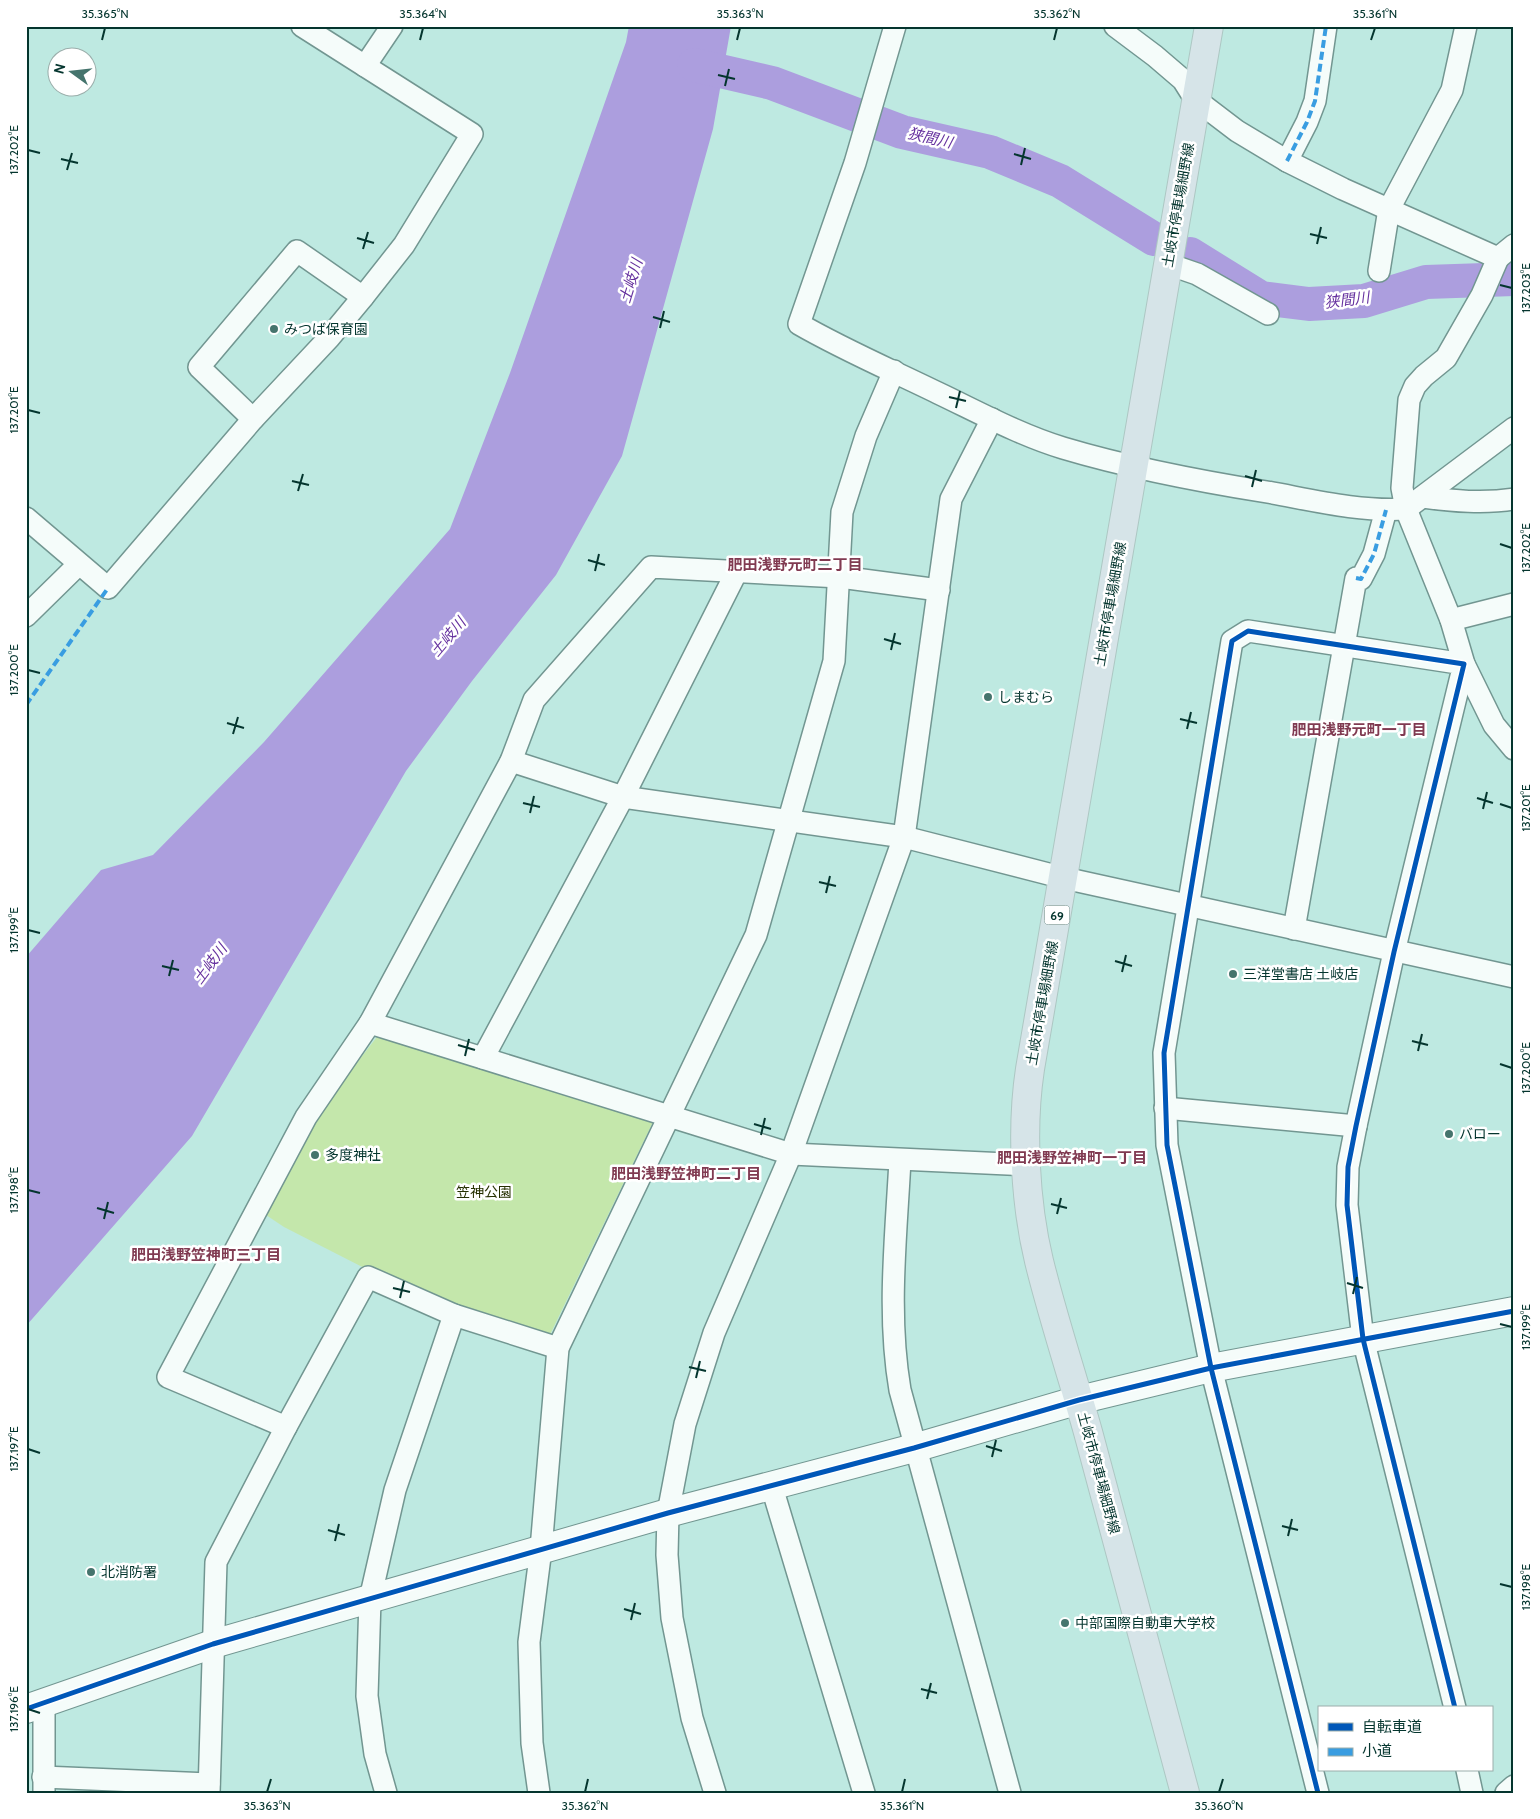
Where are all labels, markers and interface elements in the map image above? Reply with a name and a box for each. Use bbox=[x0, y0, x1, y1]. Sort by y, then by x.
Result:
text: 35.365°N bbox=[81, 6, 129, 21]
text: 35.364°N bbox=[399, 6, 447, 21]
text: 35.363°N bbox=[716, 6, 764, 21]
text: 35.362°N bbox=[1033, 6, 1081, 21]
text: 35.361°N bbox=[1353, 6, 1397, 21]
north arrow bbox=[48, 48, 98, 98]
text: N bbox=[49, 62, 69, 76]
water label: 狭間川 bbox=[906, 124, 956, 152]
text: 137.202°E bbox=[6, 125, 21, 175]
street label: 土岐市停車場細野線 bbox=[1158, 141, 1198, 269]
water label: 土岐川 bbox=[616, 255, 647, 305]
text: 137.203°E bbox=[1518, 263, 1533, 313]
water label: 狭間川 bbox=[1324, 288, 1372, 312]
place label: みつば保育園 bbox=[284, 320, 368, 338]
marker: みつば保育園 bbox=[268, 323, 280, 335]
text: 137.201°E bbox=[6, 386, 21, 434]
text: 137.202°E bbox=[1518, 523, 1533, 573]
street label: 土岐市停車場細野線 bbox=[1090, 540, 1130, 668]
district label: 肥田浅野元町二丁目 bbox=[727, 556, 863, 574]
water label: 土岐川 bbox=[427, 612, 471, 660]
text: 137.200°E bbox=[6, 644, 21, 696]
place label: しまむら bbox=[998, 688, 1054, 706]
marker: しまむら bbox=[982, 691, 994, 703]
district label: 肥田浅野元町一丁目 bbox=[1291, 721, 1427, 739]
text: 137.201°E bbox=[1518, 784, 1533, 832]
road number: 69 bbox=[1044, 906, 1070, 924]
text: 137.199°E bbox=[6, 907, 21, 953]
water label: 土岐川 bbox=[189, 939, 232, 987]
street label: 土岐市停車場細野線 bbox=[1022, 939, 1062, 1067]
place label: 三洋堂書店 土岐店 bbox=[1243, 965, 1358, 983]
marker: 三洋堂書店 土岐店 bbox=[1227, 968, 1239, 980]
text: 137.200°E bbox=[1518, 1042, 1533, 1094]
place label: バロー bbox=[1459, 1125, 1501, 1143]
marker: バロー bbox=[1443, 1128, 1455, 1140]
place label: 多度神社 bbox=[325, 1146, 381, 1164]
marker: 多度神社 bbox=[309, 1149, 321, 1161]
district label: 肥田浅野笠神町一丁目 bbox=[997, 1149, 1147, 1167]
district label: 肥田浅野笠神町二丁目 bbox=[611, 1165, 761, 1183]
text: 137.198°E bbox=[6, 1166, 21, 1213]
park label: 笠神公園 bbox=[456, 1183, 512, 1201]
district label: 肥田浅野笠神町三丁目 bbox=[131, 1246, 281, 1264]
text: 137.199°E bbox=[1518, 1304, 1533, 1350]
street label: 土岐市停車場細野線 bbox=[1074, 1410, 1124, 1536]
text: 137.197°E bbox=[6, 1426, 21, 1472]
place label: 北消防署 bbox=[101, 1563, 157, 1581]
text: 137.198°E bbox=[1518, 1563, 1533, 1610]
marker: 北消防署 bbox=[85, 1566, 97, 1578]
place label: 中部国際自動車大学校 bbox=[1075, 1614, 1215, 1632]
marker: 中部国際自動車大学校 bbox=[1059, 1617, 1071, 1629]
text: 137.196°E bbox=[6, 1686, 21, 1732]
legend bbox=[1318, 1706, 1492, 1772]
text: 自転車道 bbox=[1362, 1718, 1422, 1736]
text: 小道 bbox=[1362, 1742, 1392, 1760]
text: 35.363°N bbox=[243, 1798, 291, 1813]
text: 35.362°N bbox=[561, 1798, 609, 1813]
text: 35.361°N bbox=[880, 1798, 924, 1813]
text: 35.360°N bbox=[1194, 1798, 1244, 1813]

